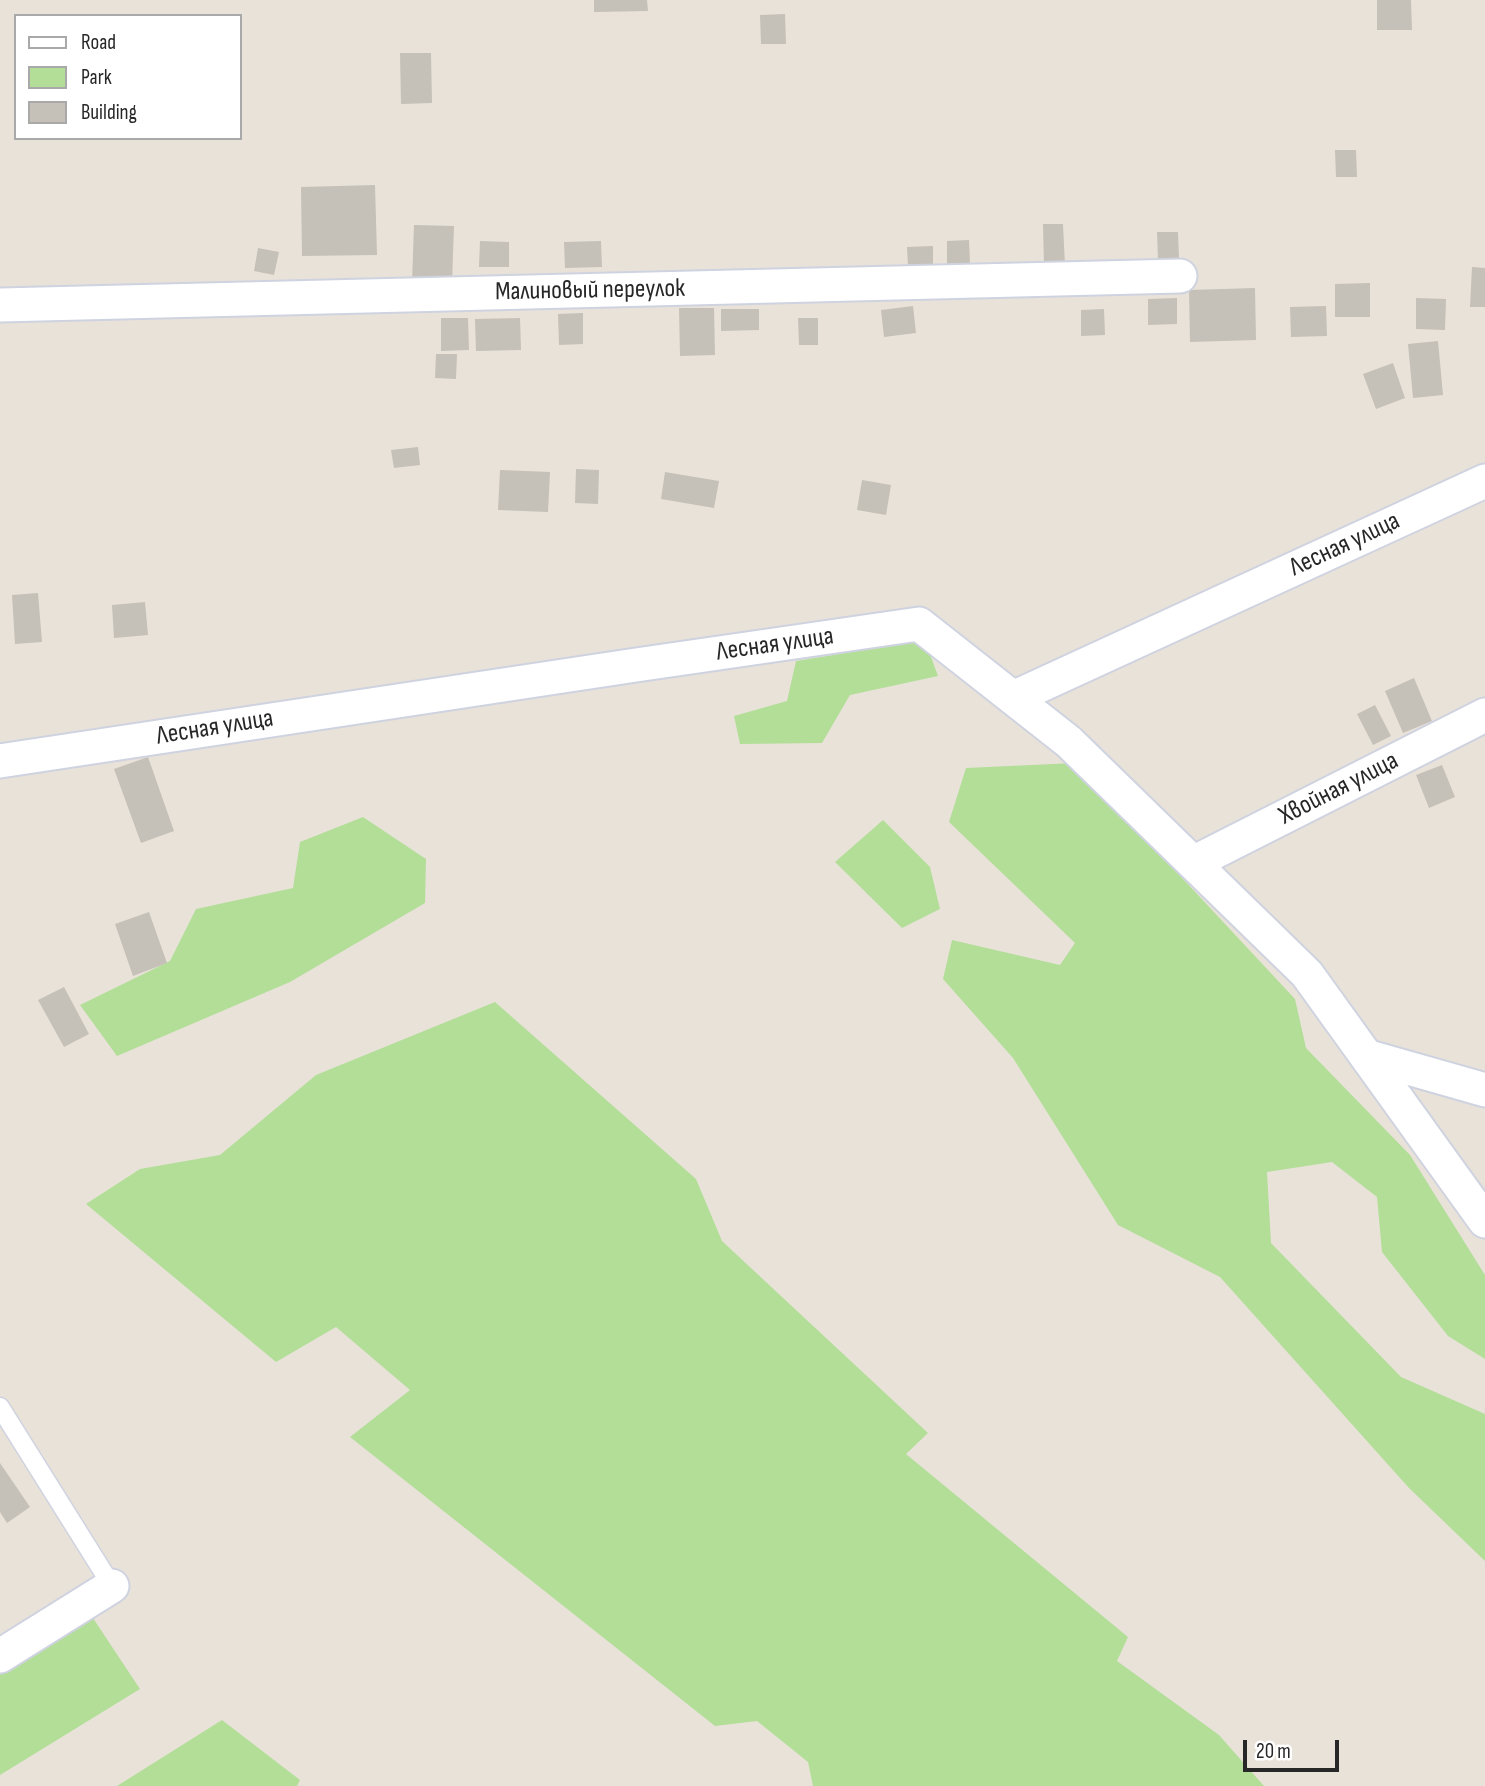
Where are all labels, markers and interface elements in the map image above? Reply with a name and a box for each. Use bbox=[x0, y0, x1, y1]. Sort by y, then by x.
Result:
legend bbox=[14, 14, 242, 140]
text: Road bbox=[81, 30, 116, 55]
text: Park bbox=[81, 65, 112, 90]
text: Building bbox=[81, 100, 137, 125]
street label: Малиновый переулок bbox=[495, 274, 685, 308]
street label: Лесная улица bbox=[1285, 506, 1405, 584]
street label: Лесная улица bbox=[714, 621, 836, 669]
street label: Лесная улица bbox=[154, 703, 276, 753]
street label: Хвойная улица bbox=[1274, 746, 1404, 832]
scale bar bbox=[1247, 1726, 1343, 1770]
text: 20 m bbox=[1256, 1739, 1291, 1764]

